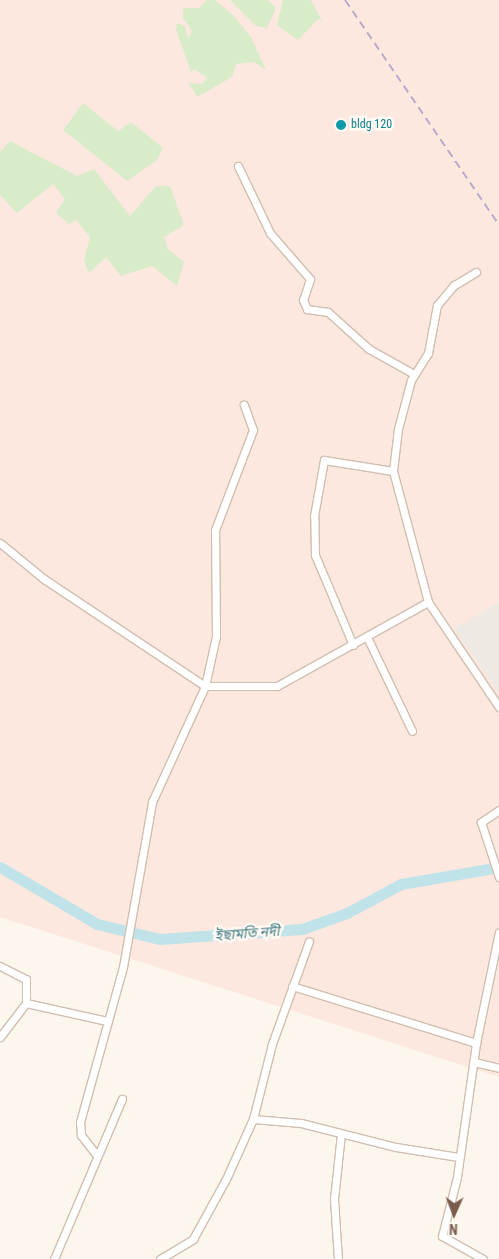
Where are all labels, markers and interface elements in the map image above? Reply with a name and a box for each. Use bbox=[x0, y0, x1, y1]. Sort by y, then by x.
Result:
place label: bldg 120 bbox=[351, 118, 392, 132]
marker: bldg 120 bbox=[335, 119, 347, 131]
water label: ইছামতি নদী bbox=[214, 922, 280, 944]
north arrow bbox=[429, 1189, 479, 1239]
text: N bbox=[449, 1221, 458, 1237]

